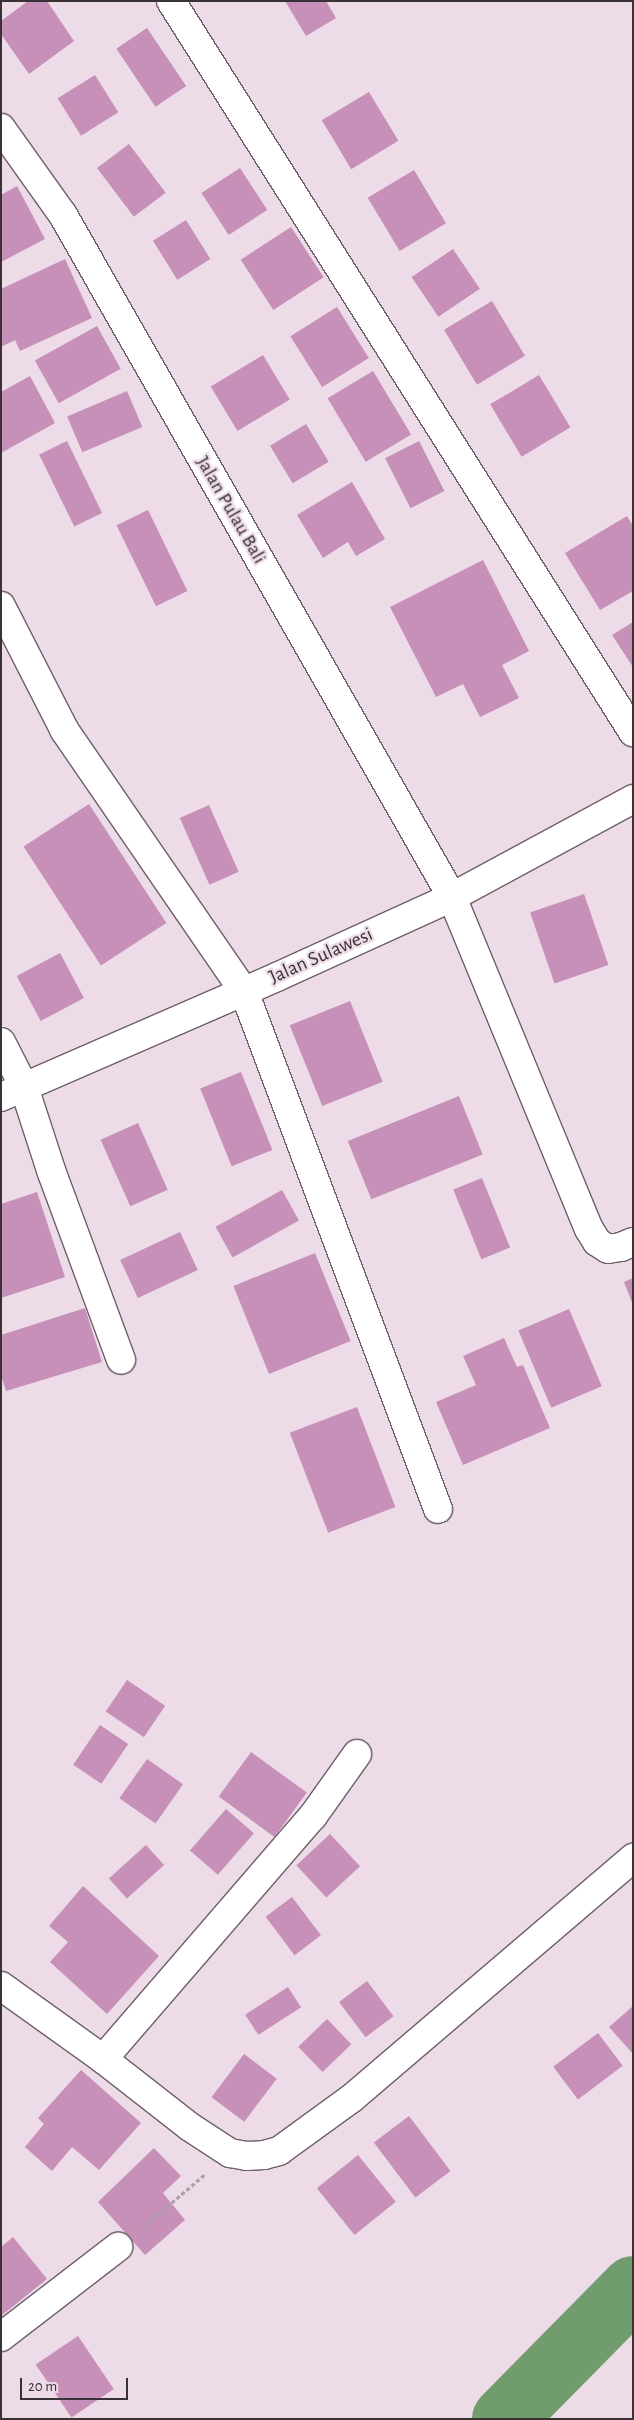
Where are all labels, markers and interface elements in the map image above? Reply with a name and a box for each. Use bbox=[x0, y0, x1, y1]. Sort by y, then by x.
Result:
street label: Jalan Pulau Bali bbox=[191, 452, 271, 568]
street label: Jalan Sulawesi bbox=[265, 922, 377, 990]
scale bar bbox=[22, 2368, 130, 2400]
text: 20 m bbox=[28, 2379, 57, 2394]

